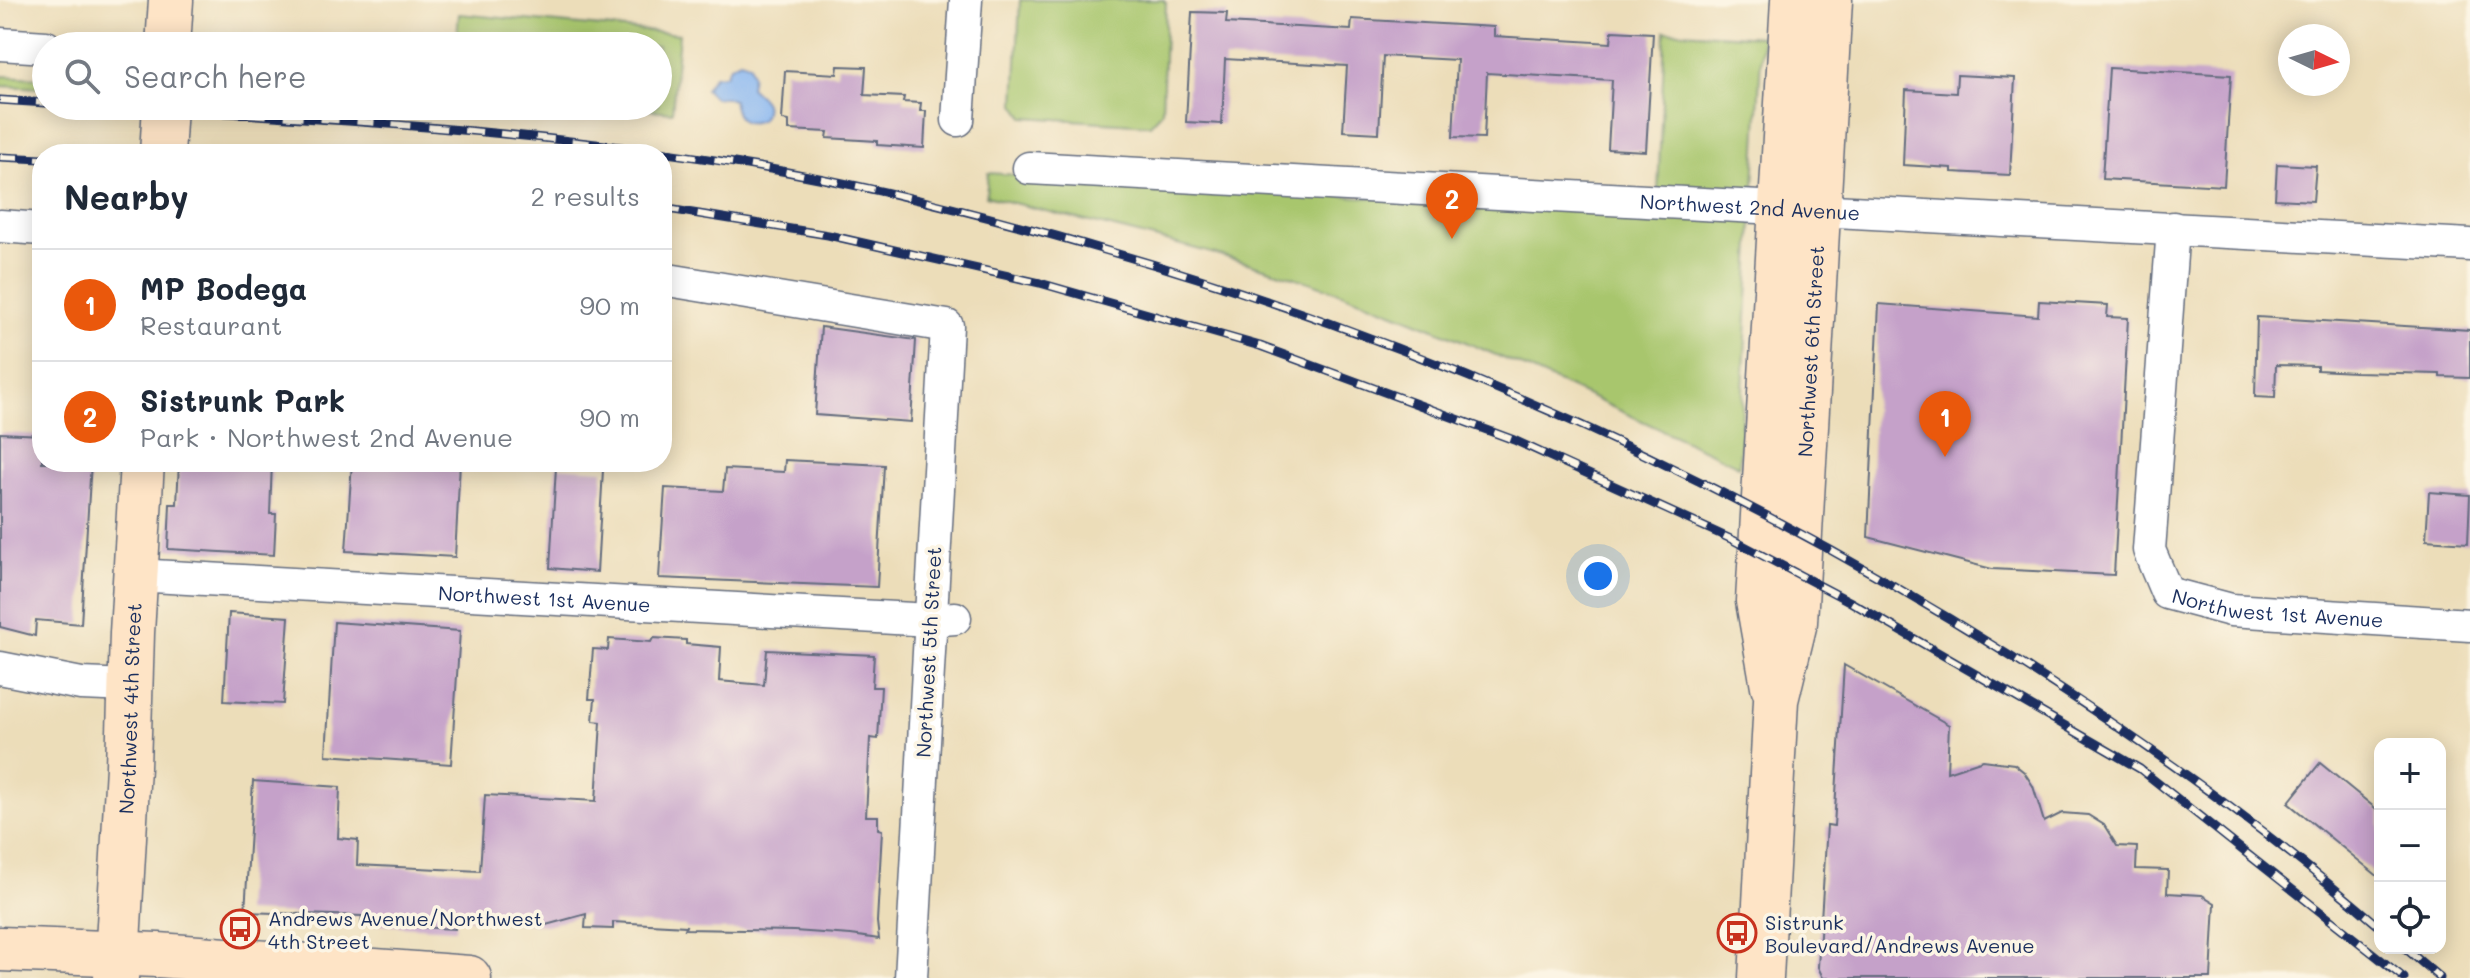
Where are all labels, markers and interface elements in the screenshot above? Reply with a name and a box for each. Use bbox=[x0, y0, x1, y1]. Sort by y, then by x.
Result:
north arrow bbox=[2278, 24, 2350, 96]
search box bbox=[32, 32, 672, 120]
icon: search bbox=[60, 54, 104, 98]
text: Search here bbox=[124, 56, 307, 96]
pin: 2 bbox=[1426, 173, 1478, 239]
text: Nearby bbox=[64, 174, 189, 219]
text: 2 results bbox=[531, 179, 640, 213]
street label: Northwest 2nd Avenue bbox=[1639, 188, 1861, 225]
street label: Northwest 6th Street bbox=[1791, 245, 1829, 458]
text: MP Bodega bbox=[140, 268, 307, 308]
text: 1 bbox=[84, 288, 96, 322]
text: 90 m bbox=[580, 288, 640, 322]
text: Restaurant bbox=[140, 308, 282, 342]
text: Sistrunk Park bbox=[140, 380, 345, 420]
pin: 1 bbox=[1919, 391, 1971, 457]
text: 2 bbox=[83, 400, 97, 434]
text: 90 m bbox=[580, 400, 640, 434]
text: Park · Northwest 2nd Avenue bbox=[140, 420, 513, 454]
street label: Northwest 5th Street bbox=[909, 546, 947, 758]
your location bbox=[1578, 556, 1618, 596]
street label: Northwest 1st Avenue bbox=[437, 579, 651, 617]
street label: Northwest 1st Avenue bbox=[2170, 582, 2384, 633]
street label: Northwest 4th Street bbox=[112, 602, 147, 815]
map controls bbox=[2374, 738, 2446, 954]
button: + bbox=[2374, 738, 2446, 810]
button: − bbox=[2374, 810, 2446, 882]
button: locate bbox=[2374, 882, 2446, 954]
place label: Andrews Avenue/Northwest 4th Street bbox=[268, 905, 543, 954]
bus stop icon: Andrews Avenue/Northwest 4th Street bbox=[219, 908, 261, 950]
place label: Sistrunk Boulevard/Andrews Avenue bbox=[1765, 909, 2035, 958]
bus stop icon: Sistrunk Boulevard/Andrews Avenue bbox=[1716, 912, 1758, 954]

